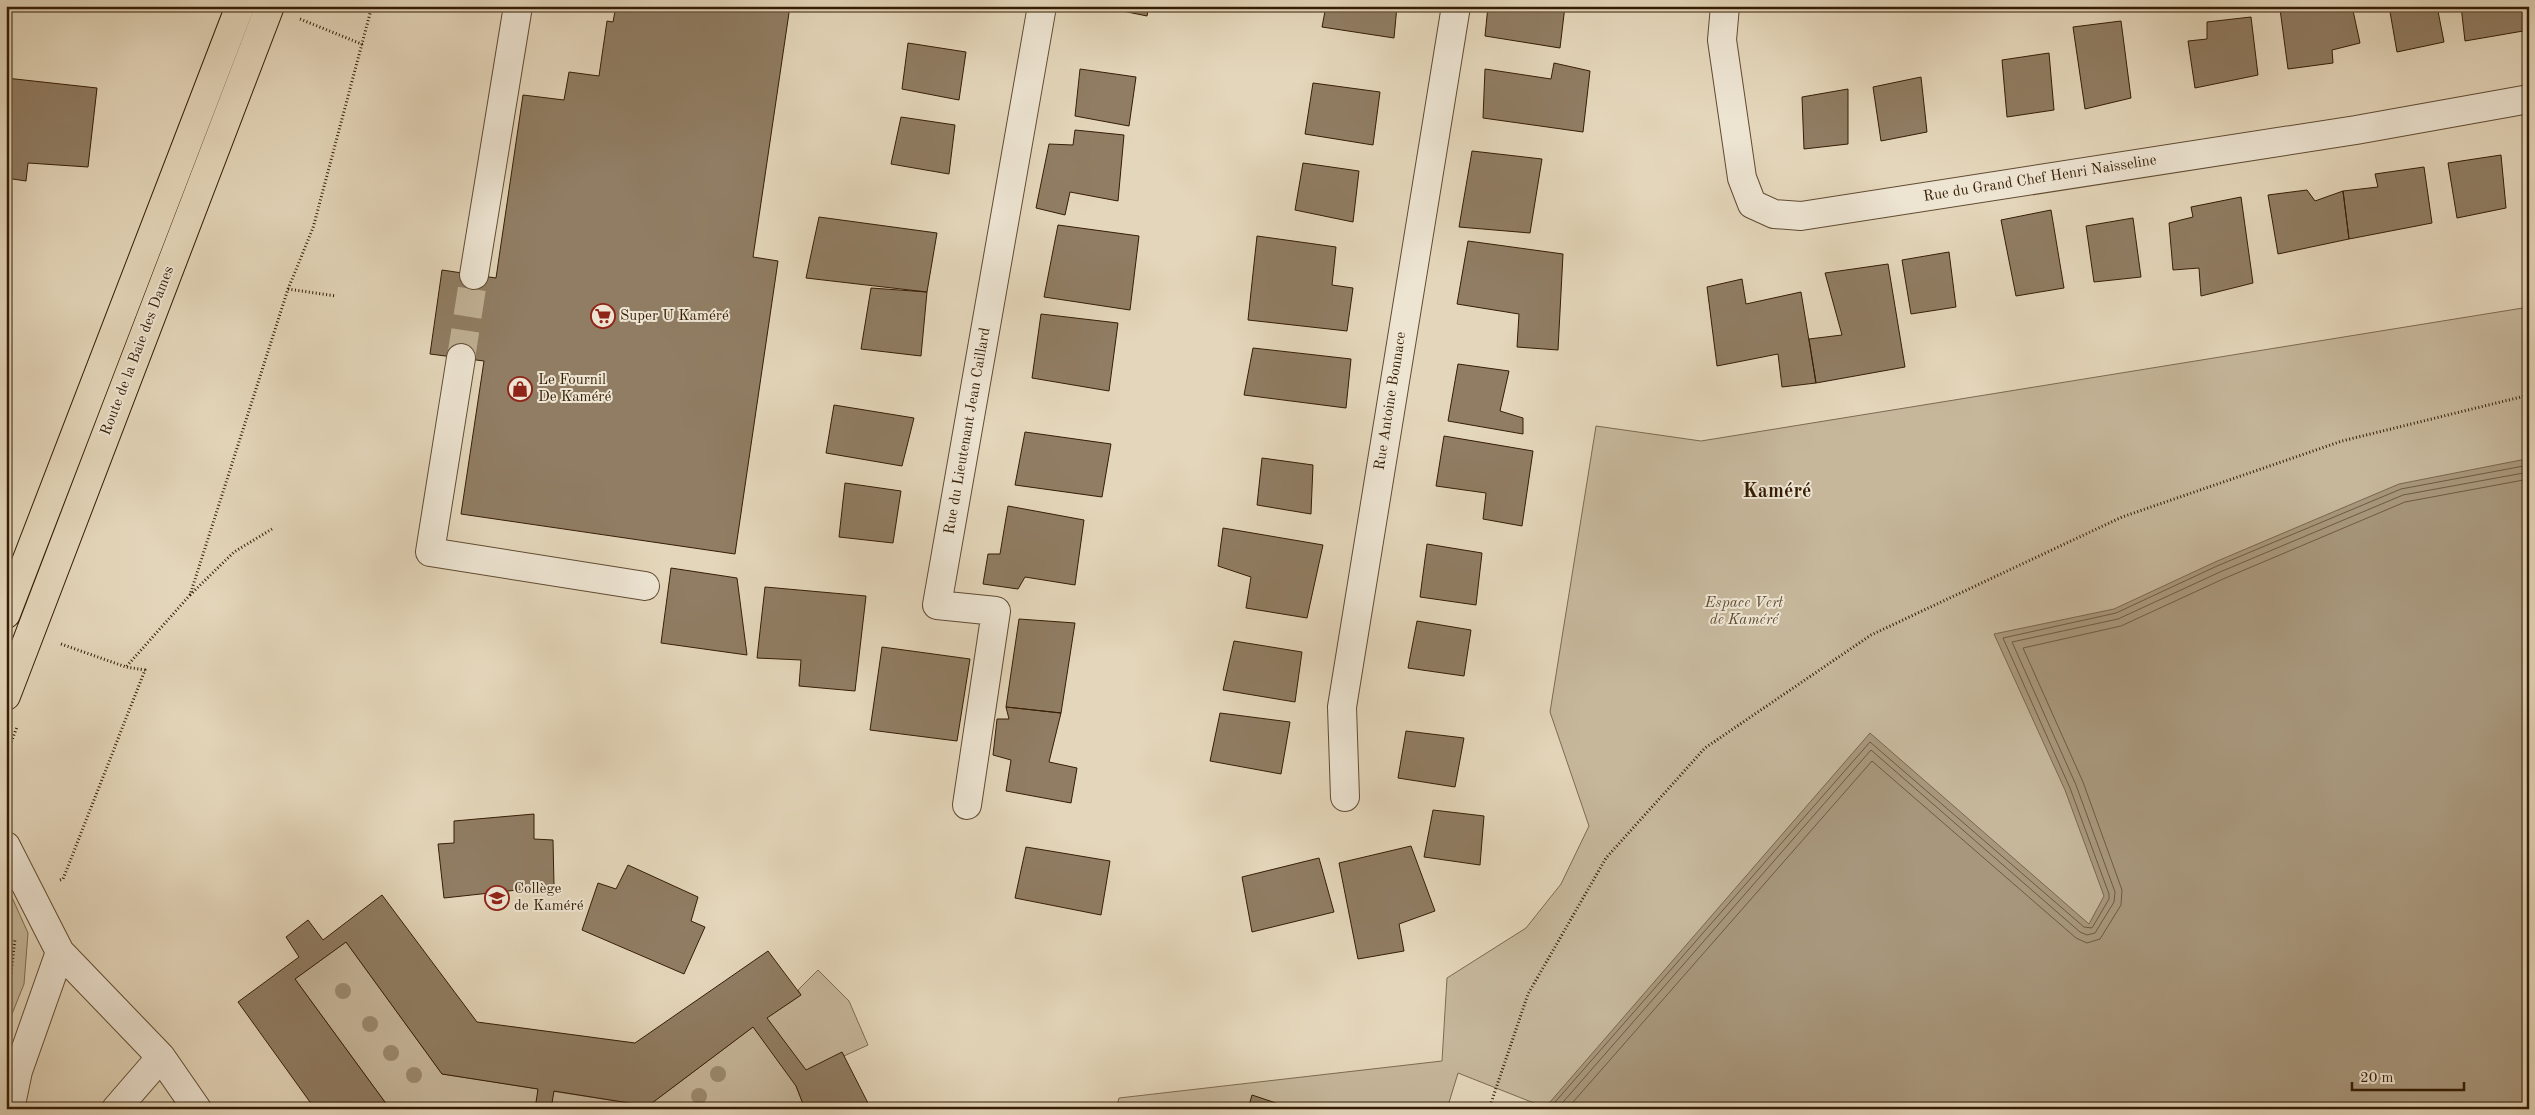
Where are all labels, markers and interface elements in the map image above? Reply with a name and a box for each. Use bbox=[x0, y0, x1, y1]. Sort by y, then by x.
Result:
street label: Rue du Grand Chef Henri Naisseline bbox=[1922, 153, 2158, 205]
street label: Route de la Baie des Dames bbox=[99, 264, 177, 438]
supermarket icon: Super U Kaméré bbox=[590, 303, 616, 329]
place label: Super U Kaméré bbox=[620, 309, 729, 324]
street label: Rue du Lieutenant Jean Caillard bbox=[942, 326, 994, 536]
street label: Rue Antoine Bonnace bbox=[1373, 331, 1409, 471]
place label: Le Fournil De Kaméré bbox=[538, 373, 612, 405]
shop icon: Le Fournil De Kaméré bbox=[507, 376, 533, 402]
district label: Kaméré bbox=[1742, 482, 1812, 502]
park label: Espace Vert de Kaméré bbox=[1704, 596, 1783, 628]
place label: Collège de Kaméré bbox=[514, 882, 584, 914]
school or university icon: Collège de Kaméré bbox=[484, 885, 510, 911]
scale bar bbox=[2352, 1060, 2465, 1092]
text: 20 m bbox=[2360, 1071, 2394, 1086]

